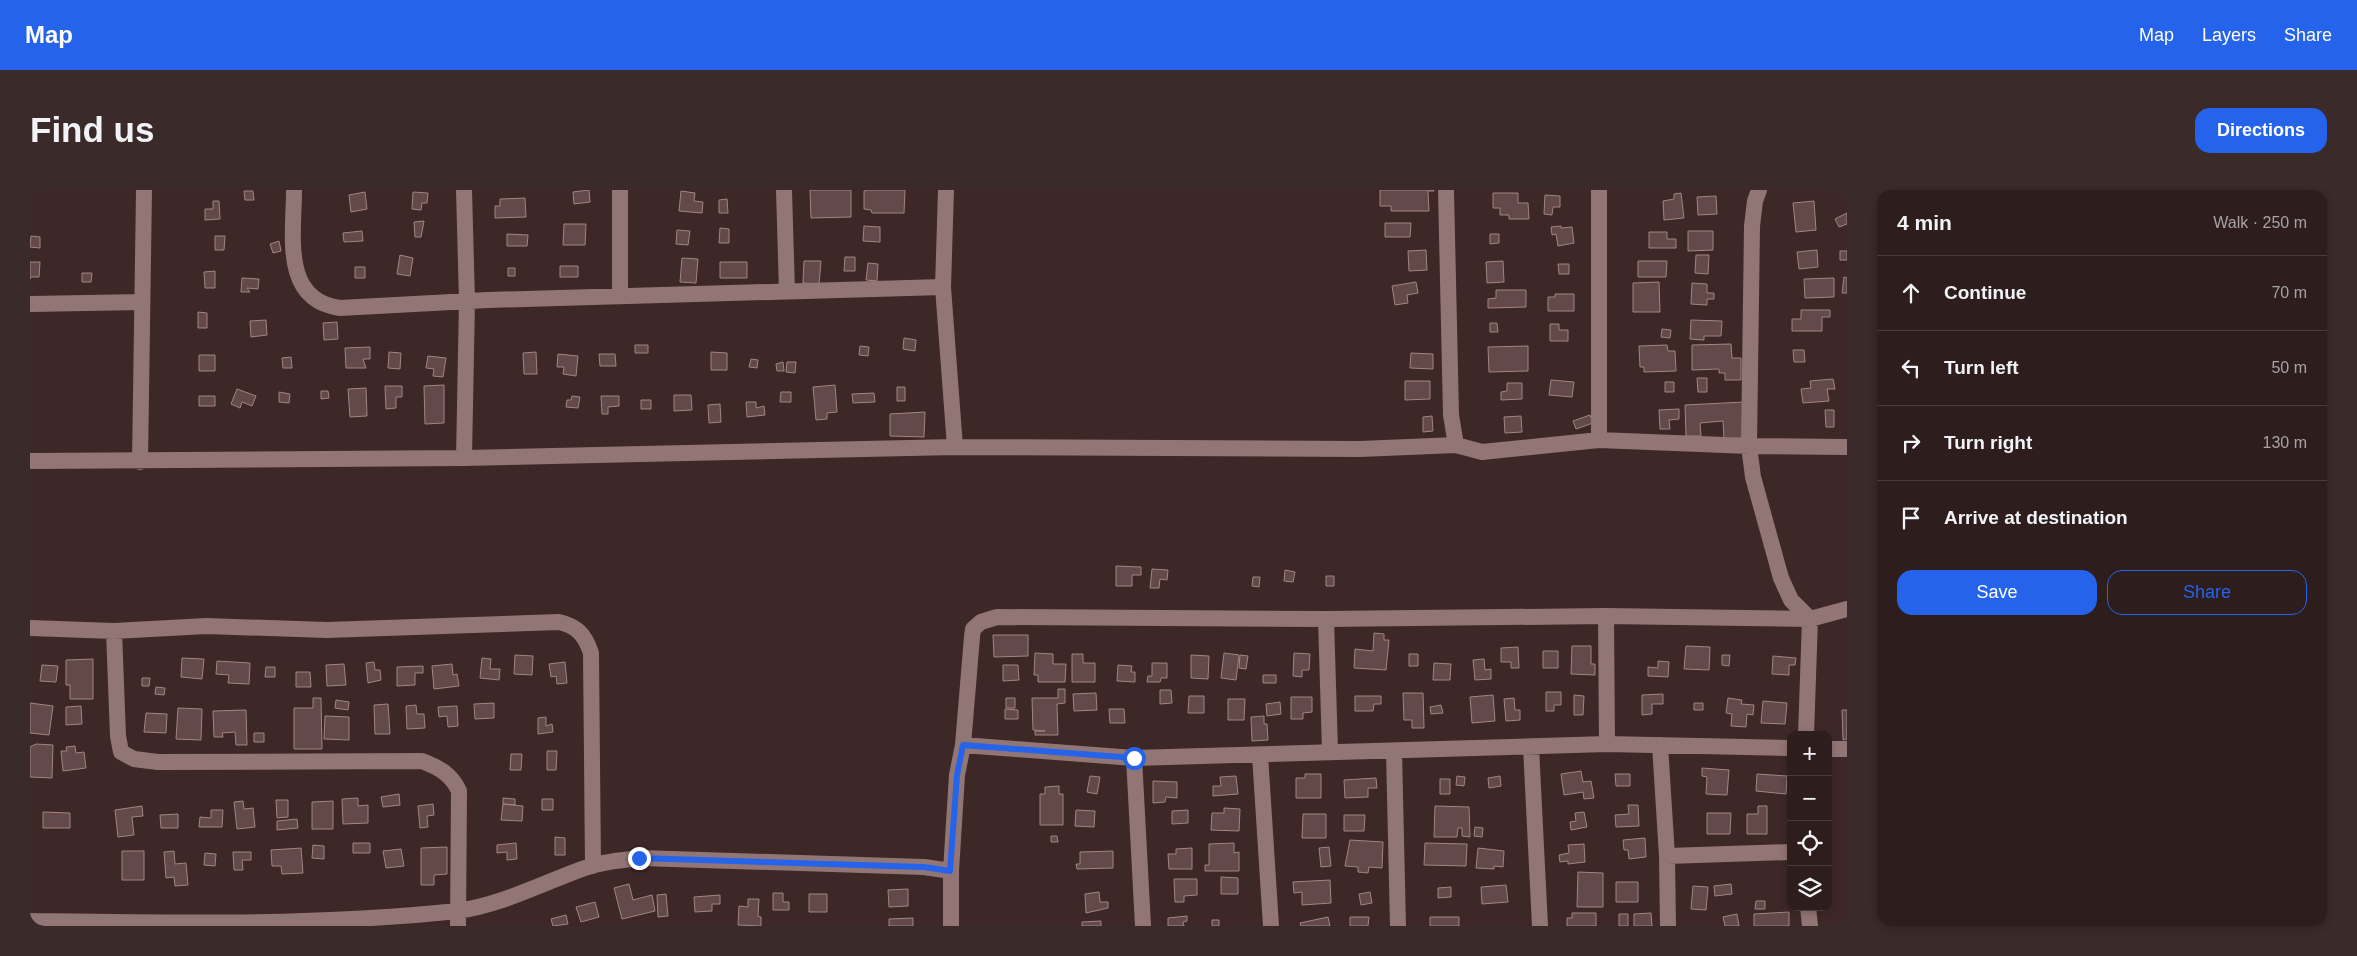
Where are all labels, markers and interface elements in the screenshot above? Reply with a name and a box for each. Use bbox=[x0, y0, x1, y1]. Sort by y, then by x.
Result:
text: Map bbox=[25, 21, 73, 48]
text: Map bbox=[2139, 25, 2174, 45]
text: Layers bbox=[2202, 25, 2256, 45]
text: Share bbox=[2284, 25, 2332, 45]
button: Directions bbox=[2195, 108, 2327, 153]
text: Find us bbox=[30, 110, 154, 149]
text: 4 min bbox=[1897, 211, 1952, 234]
text: Walk · 250 m bbox=[2213, 214, 2307, 231]
icon: ahead bbox=[1897, 279, 1925, 307]
text: Continue bbox=[1944, 282, 2026, 303]
text: 70 m bbox=[2271, 284, 2307, 301]
icon: left bbox=[1897, 354, 1925, 382]
text: Turn left bbox=[1944, 357, 2019, 378]
text: 50 m bbox=[2271, 359, 2307, 376]
icon: right bbox=[1897, 429, 1925, 457]
text: Turn right bbox=[1944, 432, 2032, 453]
text: 130 m bbox=[2263, 434, 2307, 451]
icon: arrive bbox=[1897, 504, 1925, 532]
text: Arrive at destination bbox=[1944, 507, 2128, 528]
button: Save bbox=[1897, 570, 2097, 615]
button: Share bbox=[2107, 570, 2307, 615]
map controls bbox=[1787, 731, 1832, 911]
button: + bbox=[1787, 731, 1832, 776]
route start bbox=[1123, 747, 1146, 770]
button: − bbox=[1787, 776, 1832, 821]
button: locate bbox=[1787, 821, 1832, 866]
route end bbox=[628, 847, 651, 870]
button: layers bbox=[1787, 866, 1832, 911]

